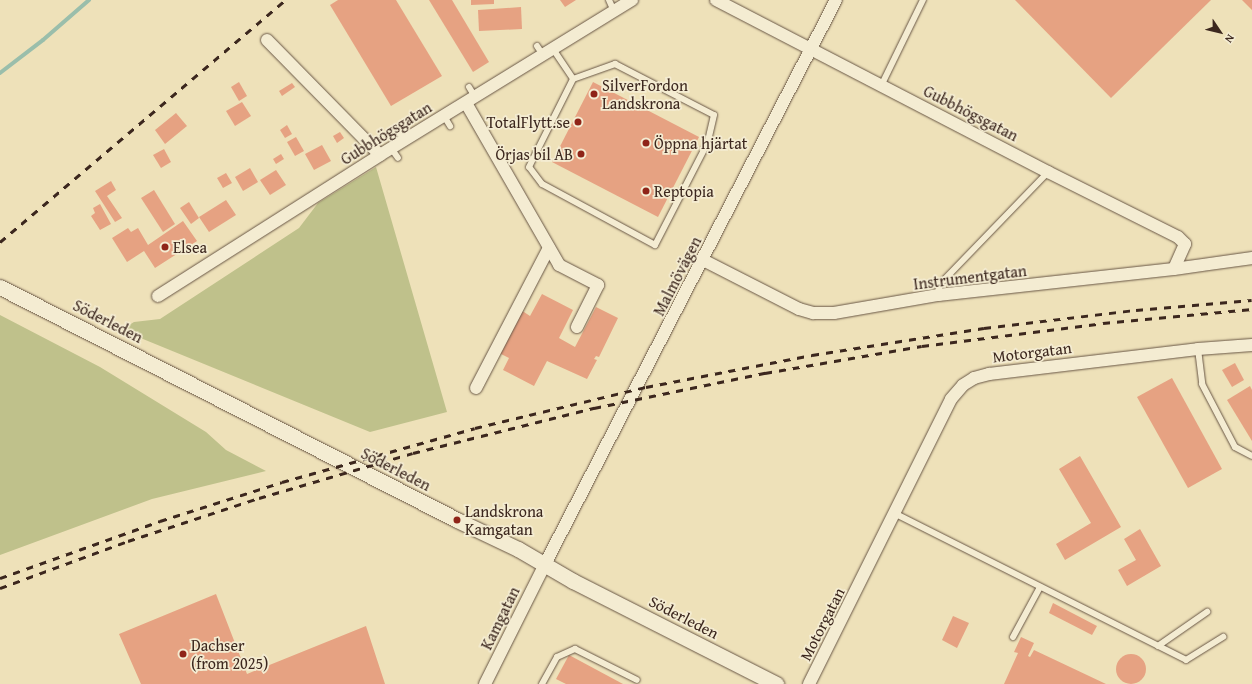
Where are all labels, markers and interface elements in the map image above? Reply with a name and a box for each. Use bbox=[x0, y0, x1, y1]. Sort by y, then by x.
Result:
north arrow bbox=[1200, 12, 1240, 52]
text: N bbox=[1221, 31, 1238, 46]
place label: SilverFordon Landskrona bbox=[602, 75, 688, 113]
street label: Gubbhögsgatan bbox=[920, 81, 1022, 145]
marker: SilverFordon Landskrona bbox=[589, 89, 599, 99]
street label: Gubbhögsgatan bbox=[337, 97, 435, 169]
place label: TotalFlytt.se bbox=[486, 112, 570, 132]
marker: TotalFlytt.se bbox=[573, 117, 583, 127]
place label: Öppna hjärtat bbox=[654, 133, 747, 153]
marker: Öppna hjärtat bbox=[641, 138, 651, 148]
place label: Örjas bil AB bbox=[495, 144, 573, 164]
marker: Örjas bil AB bbox=[576, 149, 586, 159]
place label: Reptopia bbox=[654, 181, 714, 201]
marker: Reptopia bbox=[641, 186, 651, 196]
street label: Malmövägen bbox=[649, 233, 705, 319]
place label: Elsea bbox=[173, 237, 207, 257]
marker: Elsea bbox=[160, 242, 170, 252]
street label: Instrumentgatan bbox=[912, 261, 1028, 293]
street label: Söderleden bbox=[70, 295, 146, 347]
street label: Motorgatan bbox=[991, 338, 1073, 366]
street label: Söderleden bbox=[358, 443, 434, 495]
place label: Landskrona Kamgatan bbox=[465, 501, 543, 539]
marker: Landskrona Kamgatan bbox=[452, 515, 462, 525]
street label: Kamgatan bbox=[477, 583, 523, 653]
street label: Motorgatan bbox=[795, 584, 849, 664]
street label: Söderleden bbox=[646, 591, 722, 643]
place label: Dachser (from 2025) bbox=[191, 635, 268, 673]
marker: Dachser (from 2025) bbox=[178, 649, 188, 659]

